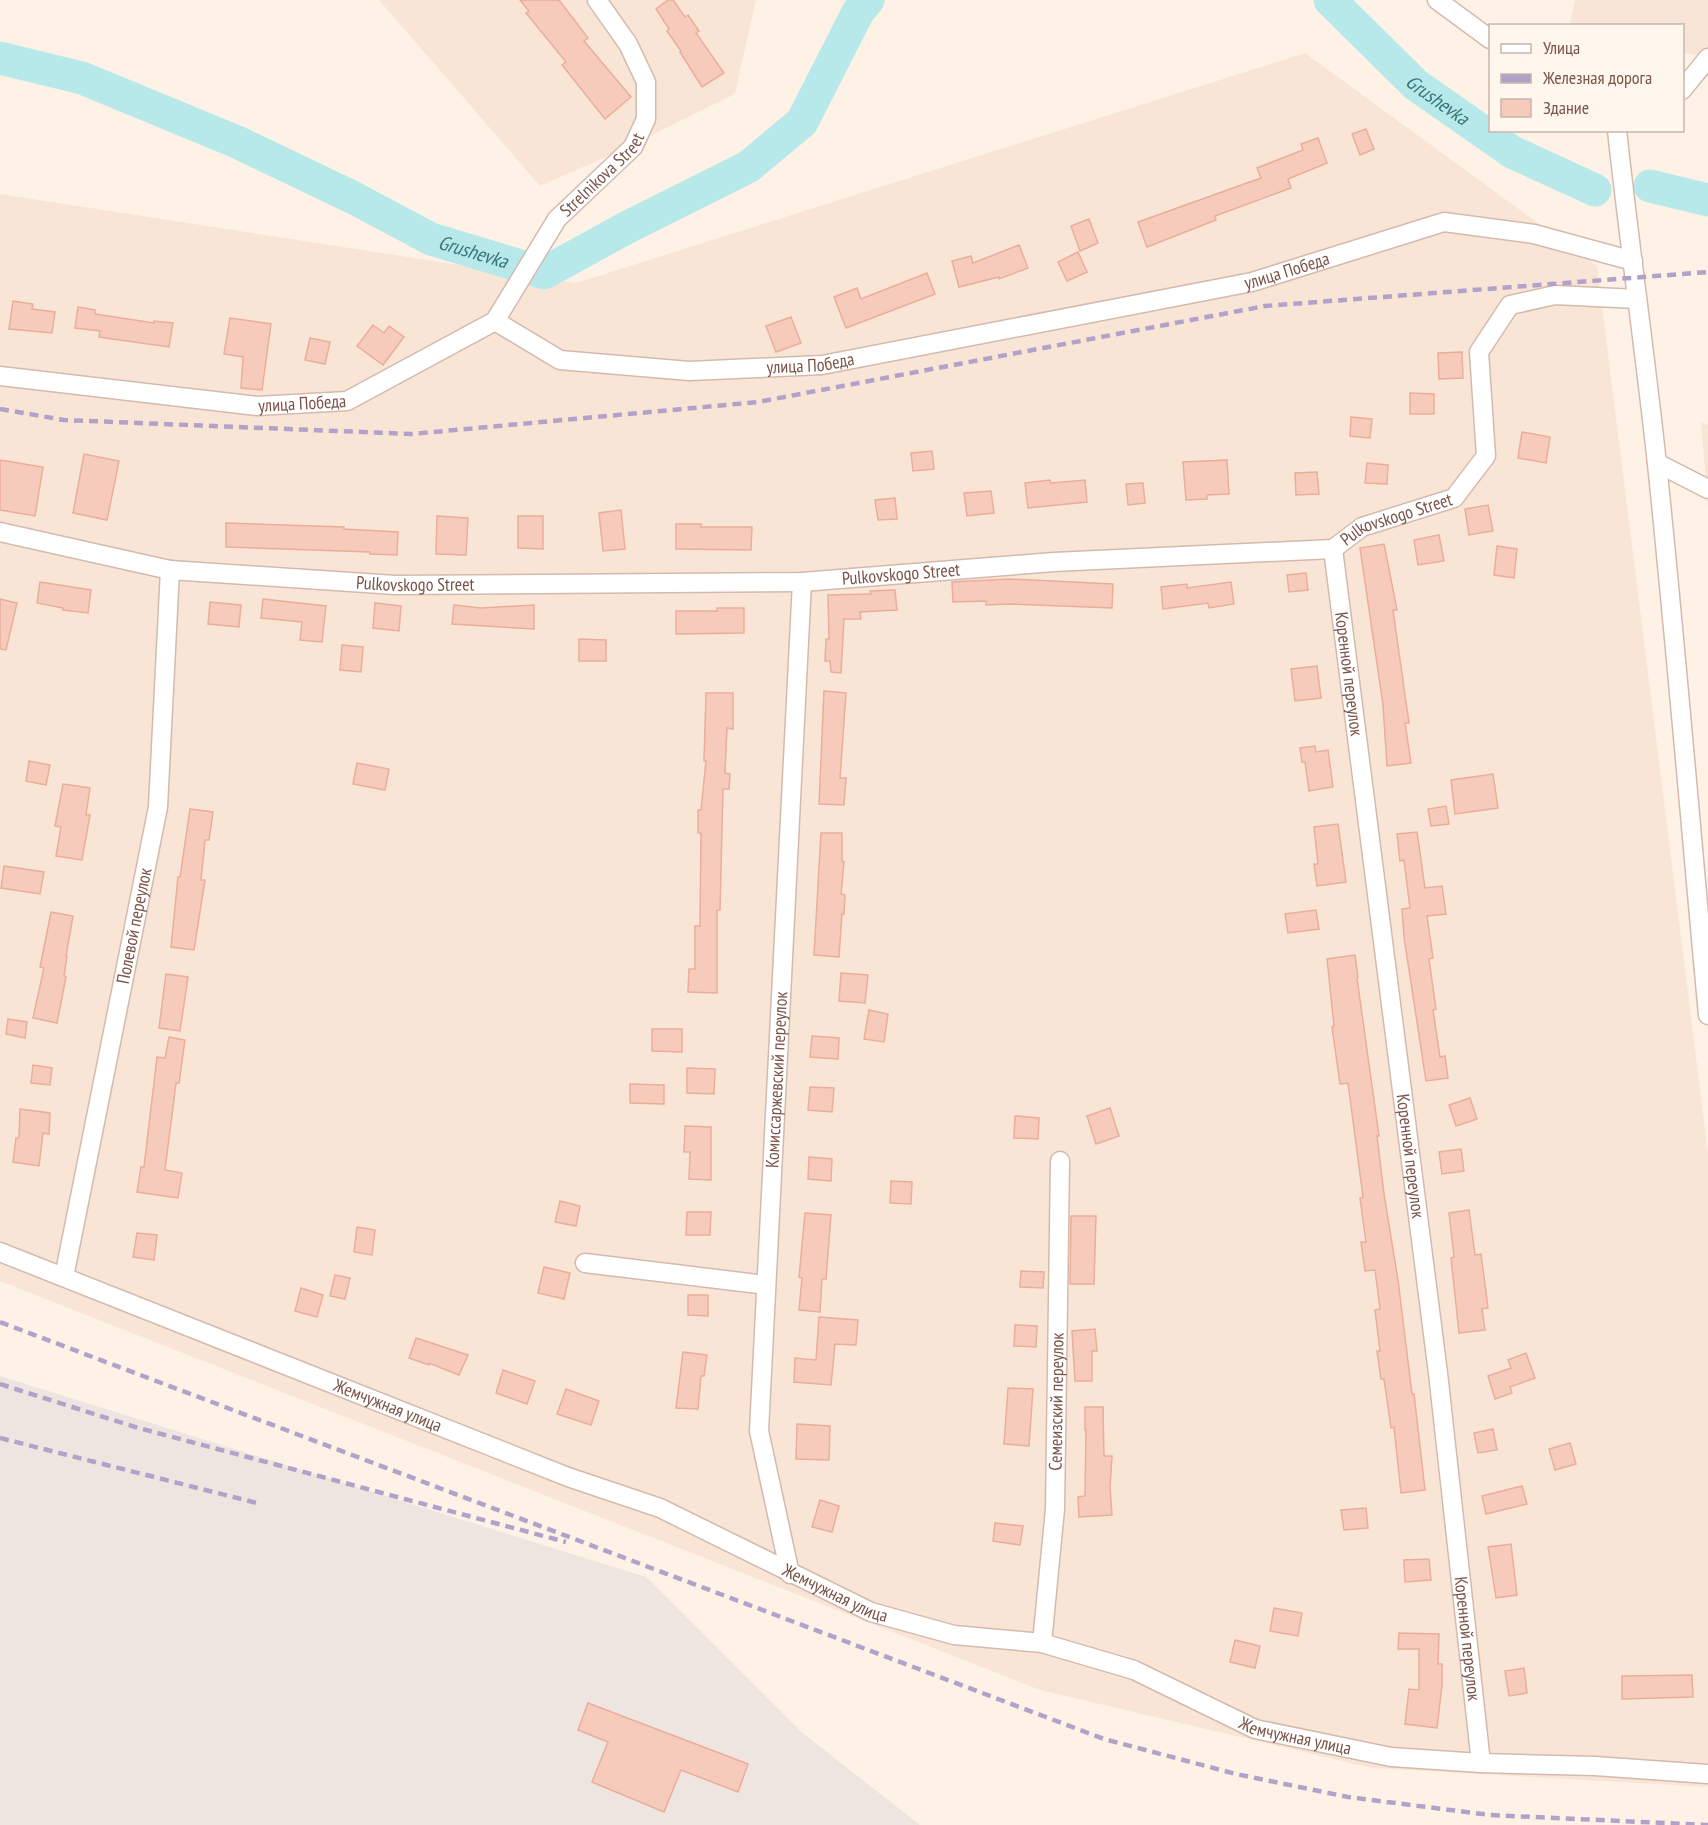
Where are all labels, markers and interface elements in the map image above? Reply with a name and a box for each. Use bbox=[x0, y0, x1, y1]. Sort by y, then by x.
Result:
legend bbox=[1489, 24, 1684, 132]
text: Улица bbox=[1543, 36, 1580, 59]
text: Железная дорога bbox=[1542, 66, 1652, 89]
water label: Grushevka bbox=[1400, 69, 1475, 131]
text: Здание bbox=[1543, 96, 1589, 119]
street label: Strelnikova Street bbox=[555, 129, 649, 221]
water label: Grushevka bbox=[435, 229, 512, 275]
street label: улица Победа bbox=[1242, 247, 1332, 294]
street label: улица Победа bbox=[766, 347, 856, 378]
street label: улица Победа bbox=[258, 389, 347, 417]
street label: Pulkovskogo Street bbox=[1335, 487, 1455, 551]
street label: Pulkovskogo Street bbox=[841, 557, 961, 590]
street label: Pulkovskogo Street bbox=[355, 570, 475, 596]
street label: Коренной переулок bbox=[1330, 610, 1369, 737]
street label: Полевой переулок bbox=[111, 866, 157, 986]
street label: Комиссаржевский переулок bbox=[760, 991, 792, 1169]
street label: Коренной переулок bbox=[1392, 1093, 1430, 1220]
street label: Семеизский переулок bbox=[1044, 1332, 1069, 1471]
street label: Жемчужная улица bbox=[330, 1373, 445, 1437]
street label: Жемчужная улица bbox=[778, 1558, 891, 1627]
street label: Коренной переулок bbox=[1450, 1575, 1486, 1702]
street label: Жемчужная улица bbox=[1234, 1711, 1353, 1760]

